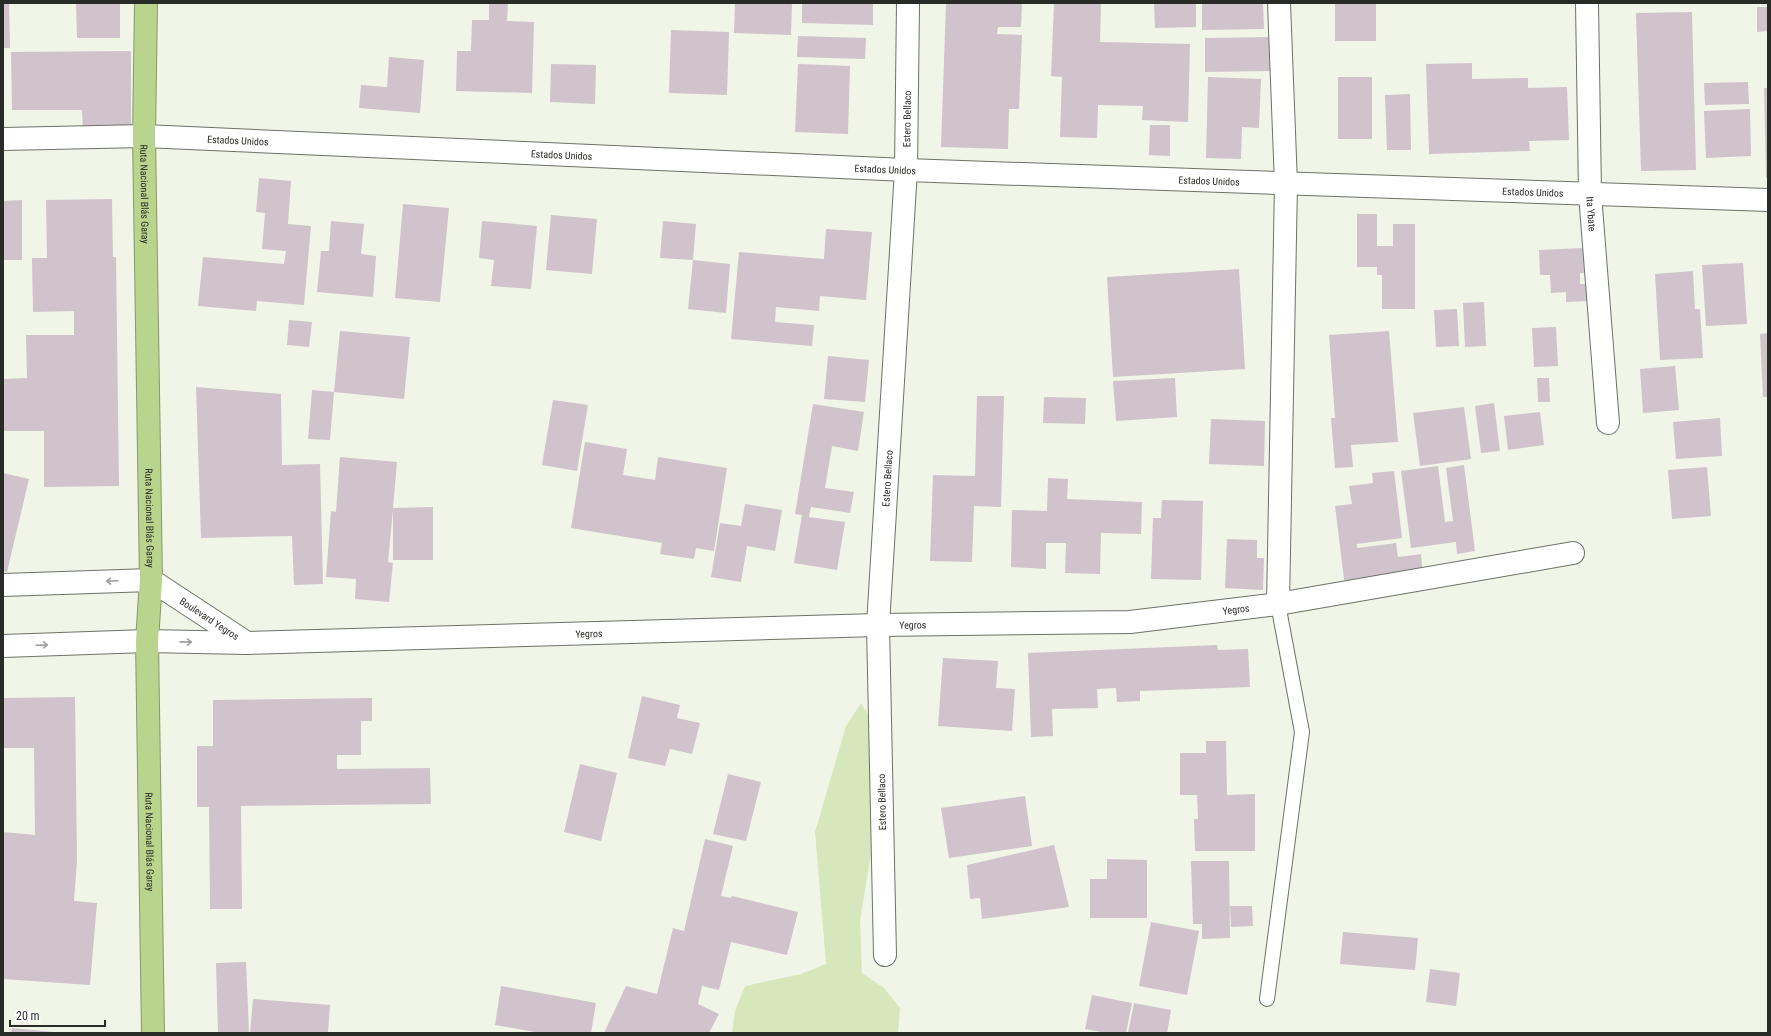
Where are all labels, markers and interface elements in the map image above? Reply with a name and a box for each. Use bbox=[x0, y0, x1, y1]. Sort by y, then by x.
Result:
street label: Estero Bellaco bbox=[901, 91, 912, 147]
street label: Estados Unidos bbox=[207, 133, 269, 147]
street label: Ruta Nacional Blás Garay bbox=[139, 144, 151, 244]
street label: Estados Unidos bbox=[531, 148, 593, 162]
street label: Estados Unidos bbox=[854, 162, 917, 176]
street label: Estados Unidos bbox=[1178, 174, 1240, 187]
street label: Estados Unidos bbox=[1502, 185, 1564, 198]
street label: Ita Ybate bbox=[1585, 196, 1598, 232]
street label: Estero Bellaco bbox=[880, 450, 894, 507]
street label: Ruta Nacional Blás Garay bbox=[144, 468, 156, 568]
one-way arrow bbox=[106, 578, 119, 585]
street label: Boulevard Yegros bbox=[178, 595, 242, 642]
street label: Yegros bbox=[1222, 602, 1250, 616]
street label: Yegros bbox=[899, 619, 927, 630]
street label: Yegros bbox=[575, 627, 603, 639]
one-way arrow bbox=[179, 638, 192, 646]
one-way arrow bbox=[35, 641, 48, 649]
street label: Estero Bellaco bbox=[876, 774, 888, 830]
street label: Ruta Nacional Blás Garay bbox=[144, 792, 156, 892]
scale bar bbox=[10, 1002, 105, 1028]
text: 20 m bbox=[16, 1009, 40, 1023]

